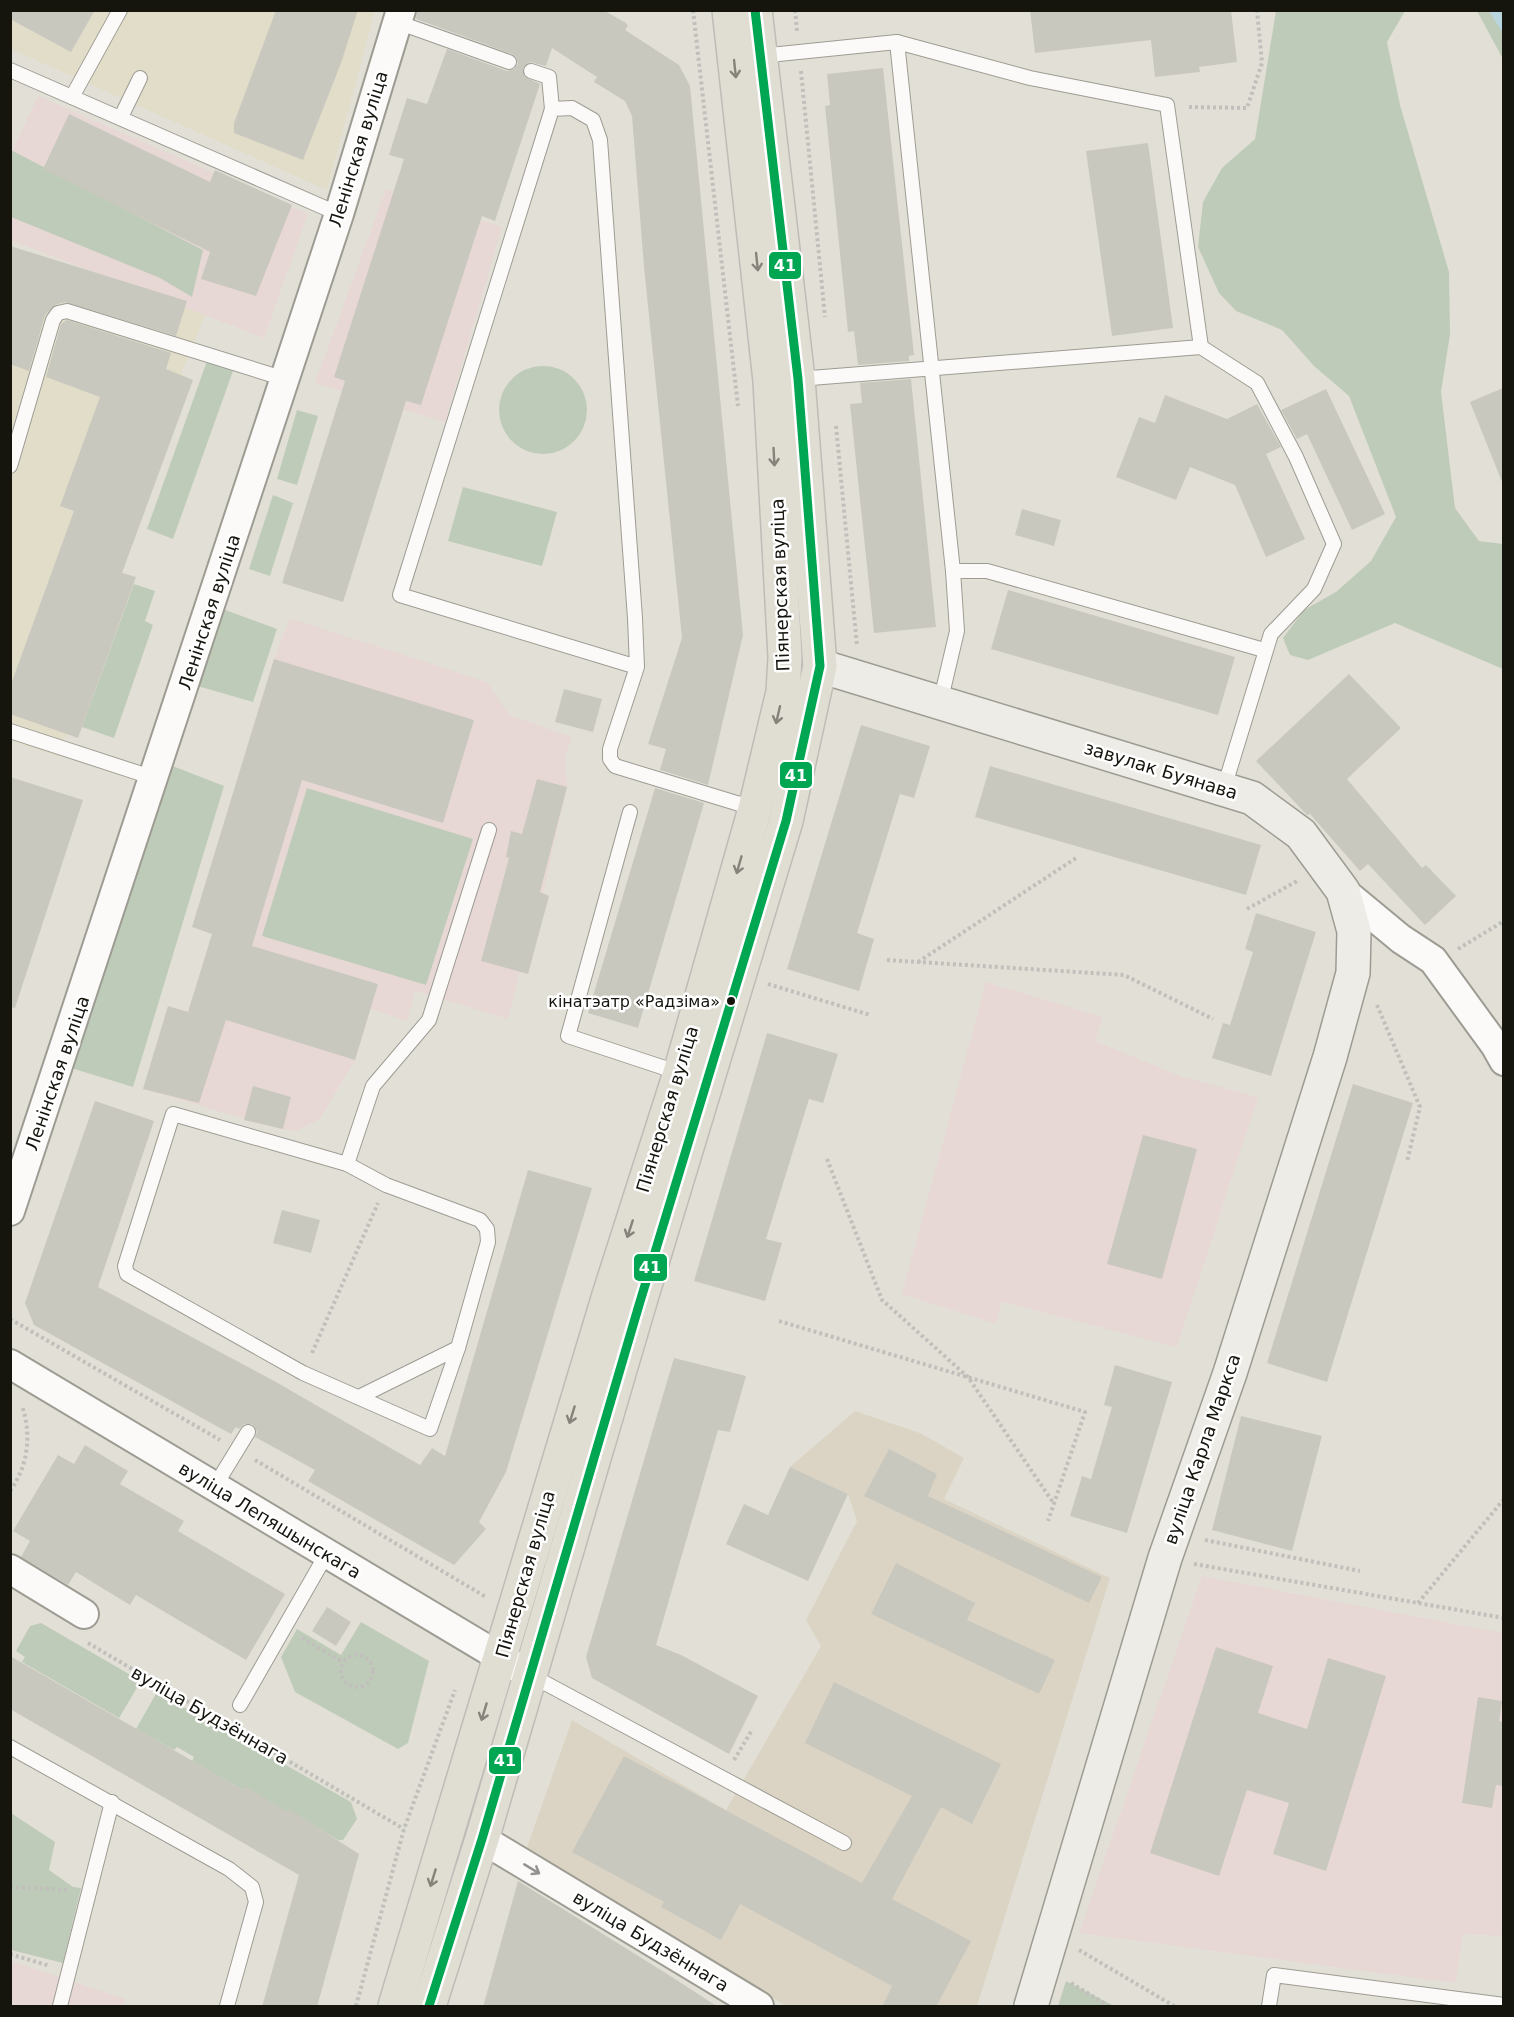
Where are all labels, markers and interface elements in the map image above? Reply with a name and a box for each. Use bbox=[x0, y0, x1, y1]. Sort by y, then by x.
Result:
one-way arrow bbox=[730, 58, 741, 78]
street label: Ленінская вуліца bbox=[324, 68, 392, 230]
line badge: 41 bbox=[768, 251, 802, 280]
one-way arrow bbox=[752, 252, 763, 272]
text: 41 bbox=[774, 256, 796, 275]
one-way arrow bbox=[769, 446, 780, 466]
street label: Піянерская вуліца bbox=[766, 498, 794, 672]
street label: Ленінская вуліца bbox=[174, 531, 244, 693]
one-way arrow bbox=[771, 705, 783, 724]
street label: завулак Буянава bbox=[1082, 737, 1240, 803]
line badge: 41 bbox=[779, 761, 813, 789]
text: 41 bbox=[785, 766, 807, 785]
one-way arrow bbox=[733, 855, 744, 874]
place label: кінатэатр «Радзіма» bbox=[548, 992, 720, 1011]
street label: Ленінская вуліца bbox=[21, 993, 93, 1153]
marker: кінатэатр «Радзіма» bbox=[725, 995, 737, 1007]
street label: Піянерская вуліца bbox=[632, 1023, 702, 1195]
one-way arrow bbox=[624, 1219, 635, 1238]
line badge: 41 bbox=[633, 1253, 668, 1282]
text: 41 bbox=[639, 1258, 661, 1277]
street label: вуліца Карла Маркса bbox=[1160, 1351, 1244, 1547]
one-way arrow bbox=[566, 1405, 577, 1424]
street label: вуліца Лепяшынскага bbox=[175, 1457, 365, 1583]
street label: Піянерская вуліца bbox=[491, 1488, 559, 1660]
street label: вуліца Будзённага bbox=[128, 1661, 292, 1769]
one-way arrow bbox=[478, 1702, 489, 1721]
line badge: 41 bbox=[488, 1746, 522, 1775]
text: 41 bbox=[494, 1751, 516, 1770]
one-way arrow bbox=[523, 1863, 540, 1875]
one-way arrow bbox=[427, 1868, 438, 1887]
street label: вуліца Будзённага bbox=[569, 1886, 733, 1996]

